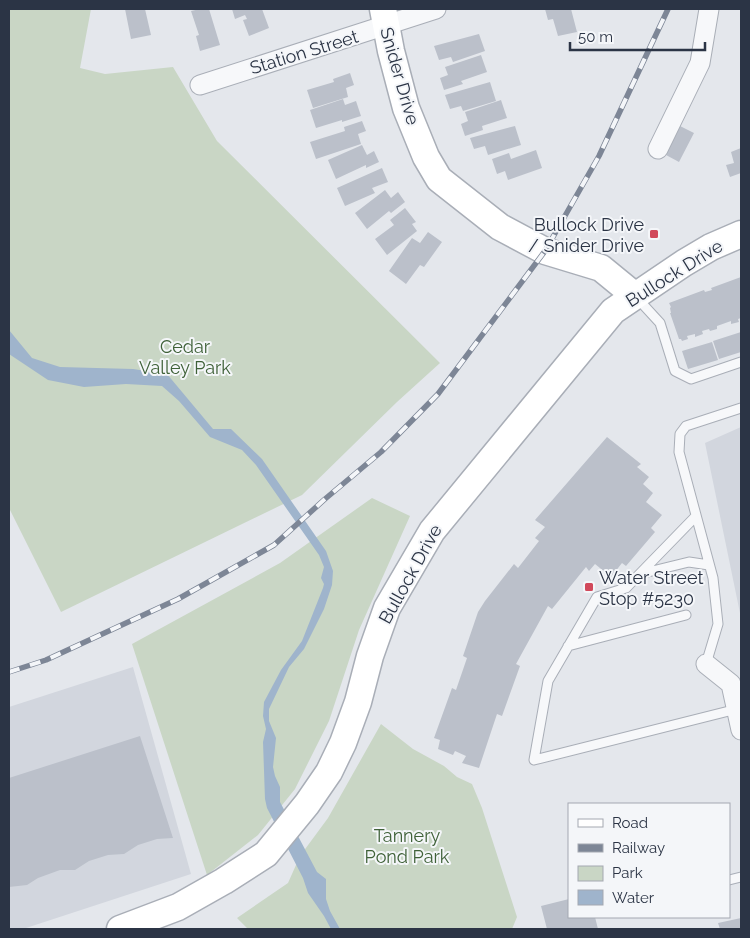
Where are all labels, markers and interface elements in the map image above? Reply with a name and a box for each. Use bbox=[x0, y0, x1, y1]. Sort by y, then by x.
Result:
scale bar bbox=[570, 20, 705, 52]
street label: Snider Drive bbox=[376, 25, 424, 128]
street label: Station Street bbox=[247, 26, 361, 78]
text: 50 m bbox=[578, 28, 613, 46]
place label: Bullock Drive / Snider Drive bbox=[528, 214, 644, 256]
marker: Bullock Drive / Snider Drive bbox=[648, 228, 660, 240]
street label: Bullock Drive bbox=[622, 235, 727, 311]
park label: Cedar Valley Park bbox=[139, 336, 231, 378]
street label: Bullock Drive bbox=[374, 520, 446, 627]
place label: Water Street Stop #5230 bbox=[599, 567, 703, 609]
marker: Water Street Stop #5230 bbox=[583, 581, 595, 593]
legend bbox=[568, 803, 730, 918]
text: Road bbox=[612, 814, 648, 832]
park label: Tannery Pond Park bbox=[365, 825, 450, 867]
text: Railway bbox=[612, 839, 665, 857]
text: Park bbox=[612, 864, 643, 882]
text: Water bbox=[612, 889, 655, 907]

